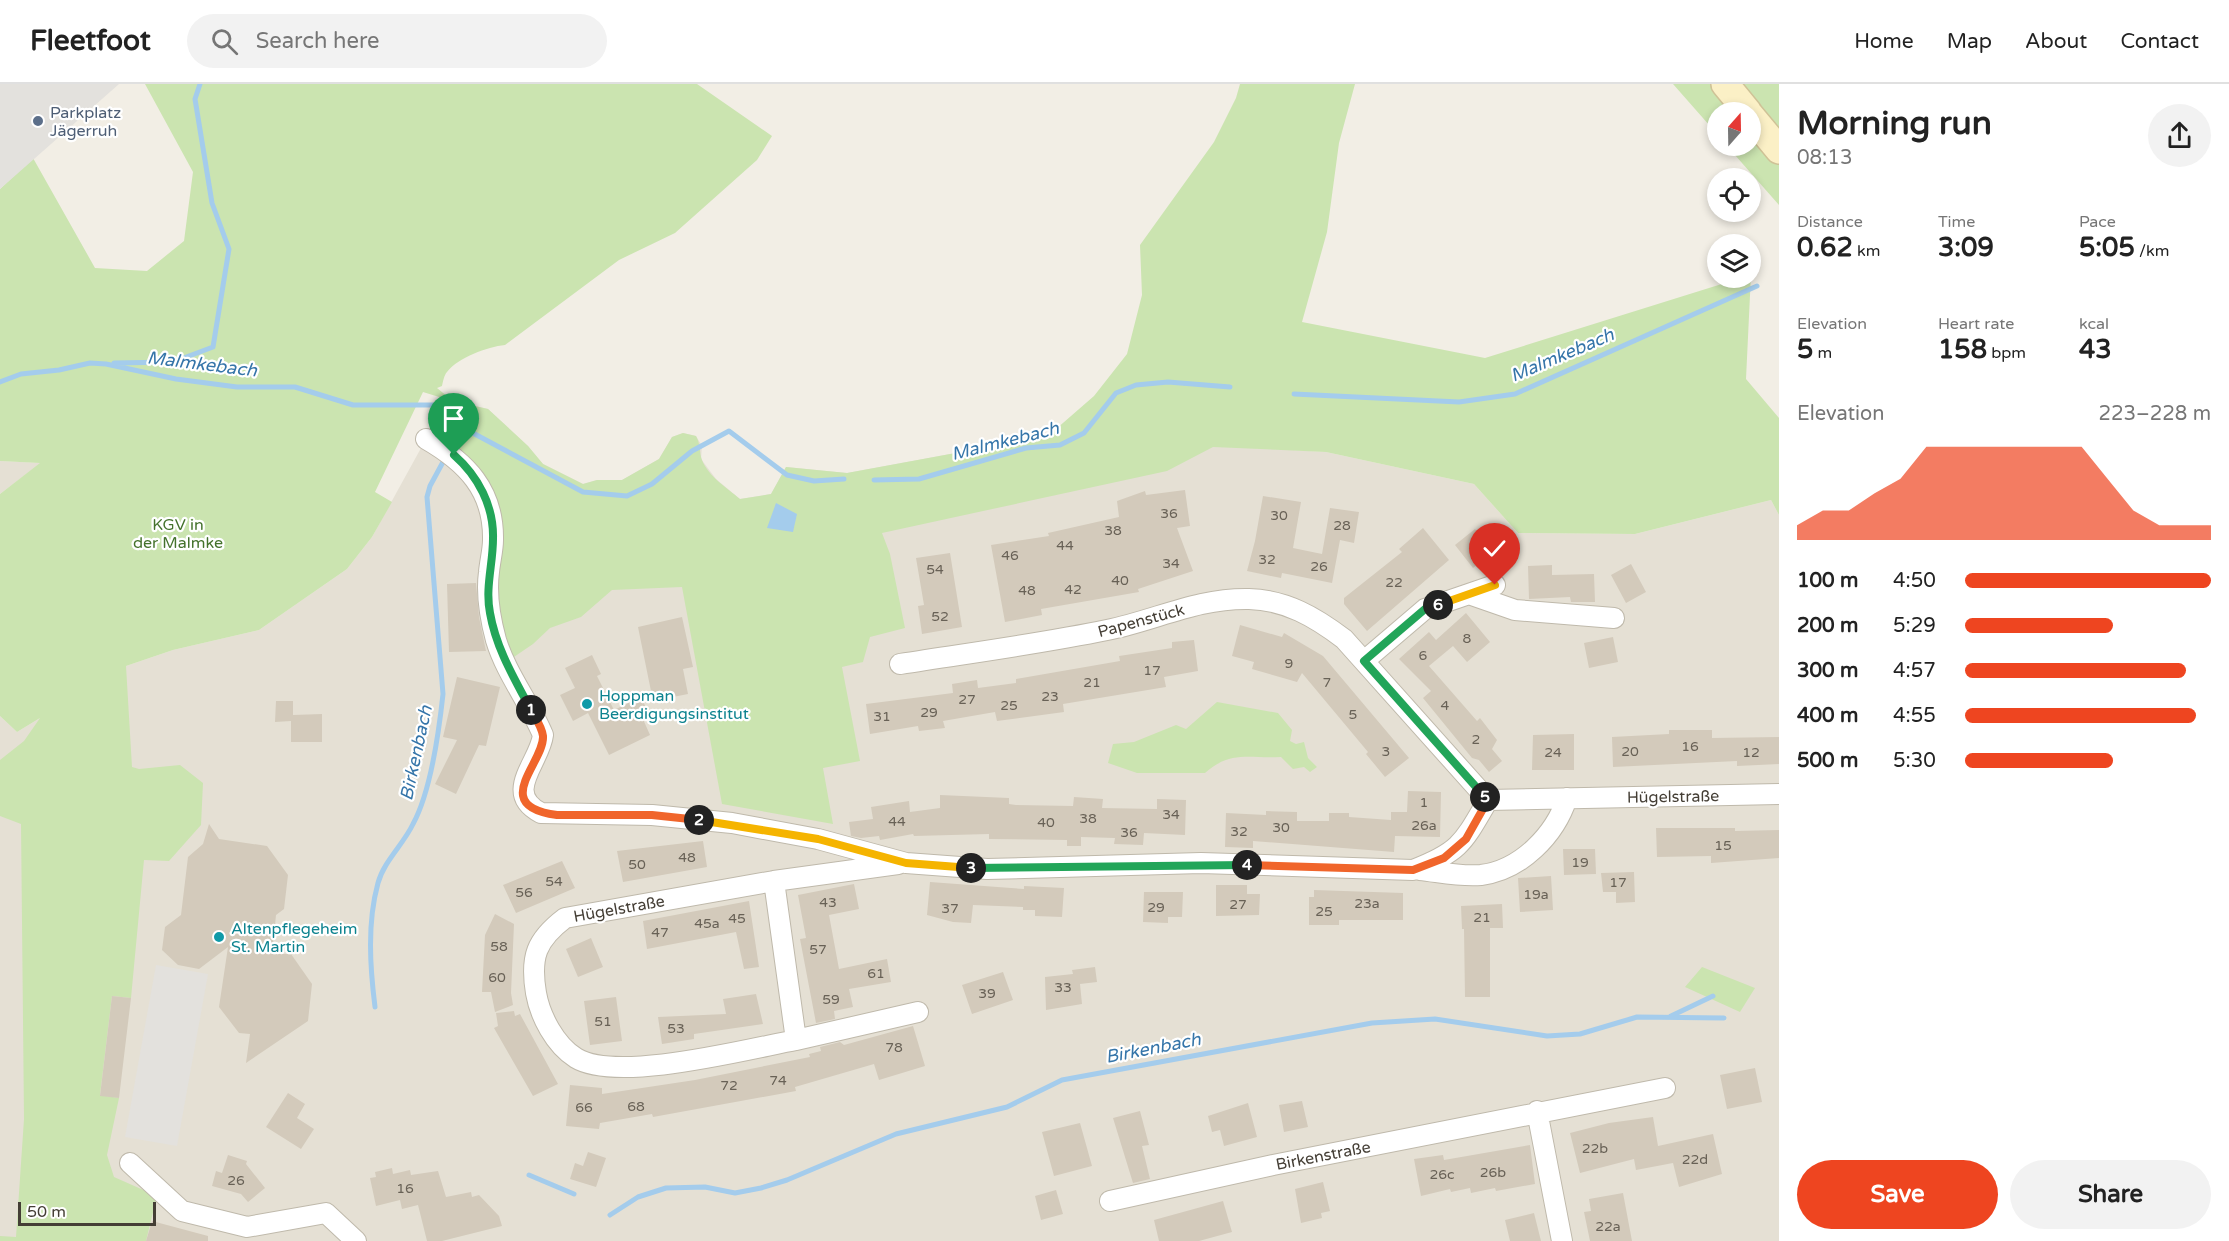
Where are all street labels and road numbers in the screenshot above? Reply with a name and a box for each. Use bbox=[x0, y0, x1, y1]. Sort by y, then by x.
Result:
street label: Papenstück bbox=[1096, 600, 1187, 642]
street label: Hügelstraße bbox=[1627, 786, 1719, 808]
street label: Hügelstraße bbox=[572, 891, 666, 927]
street label: Birkenstraße bbox=[1274, 1137, 1372, 1175]

